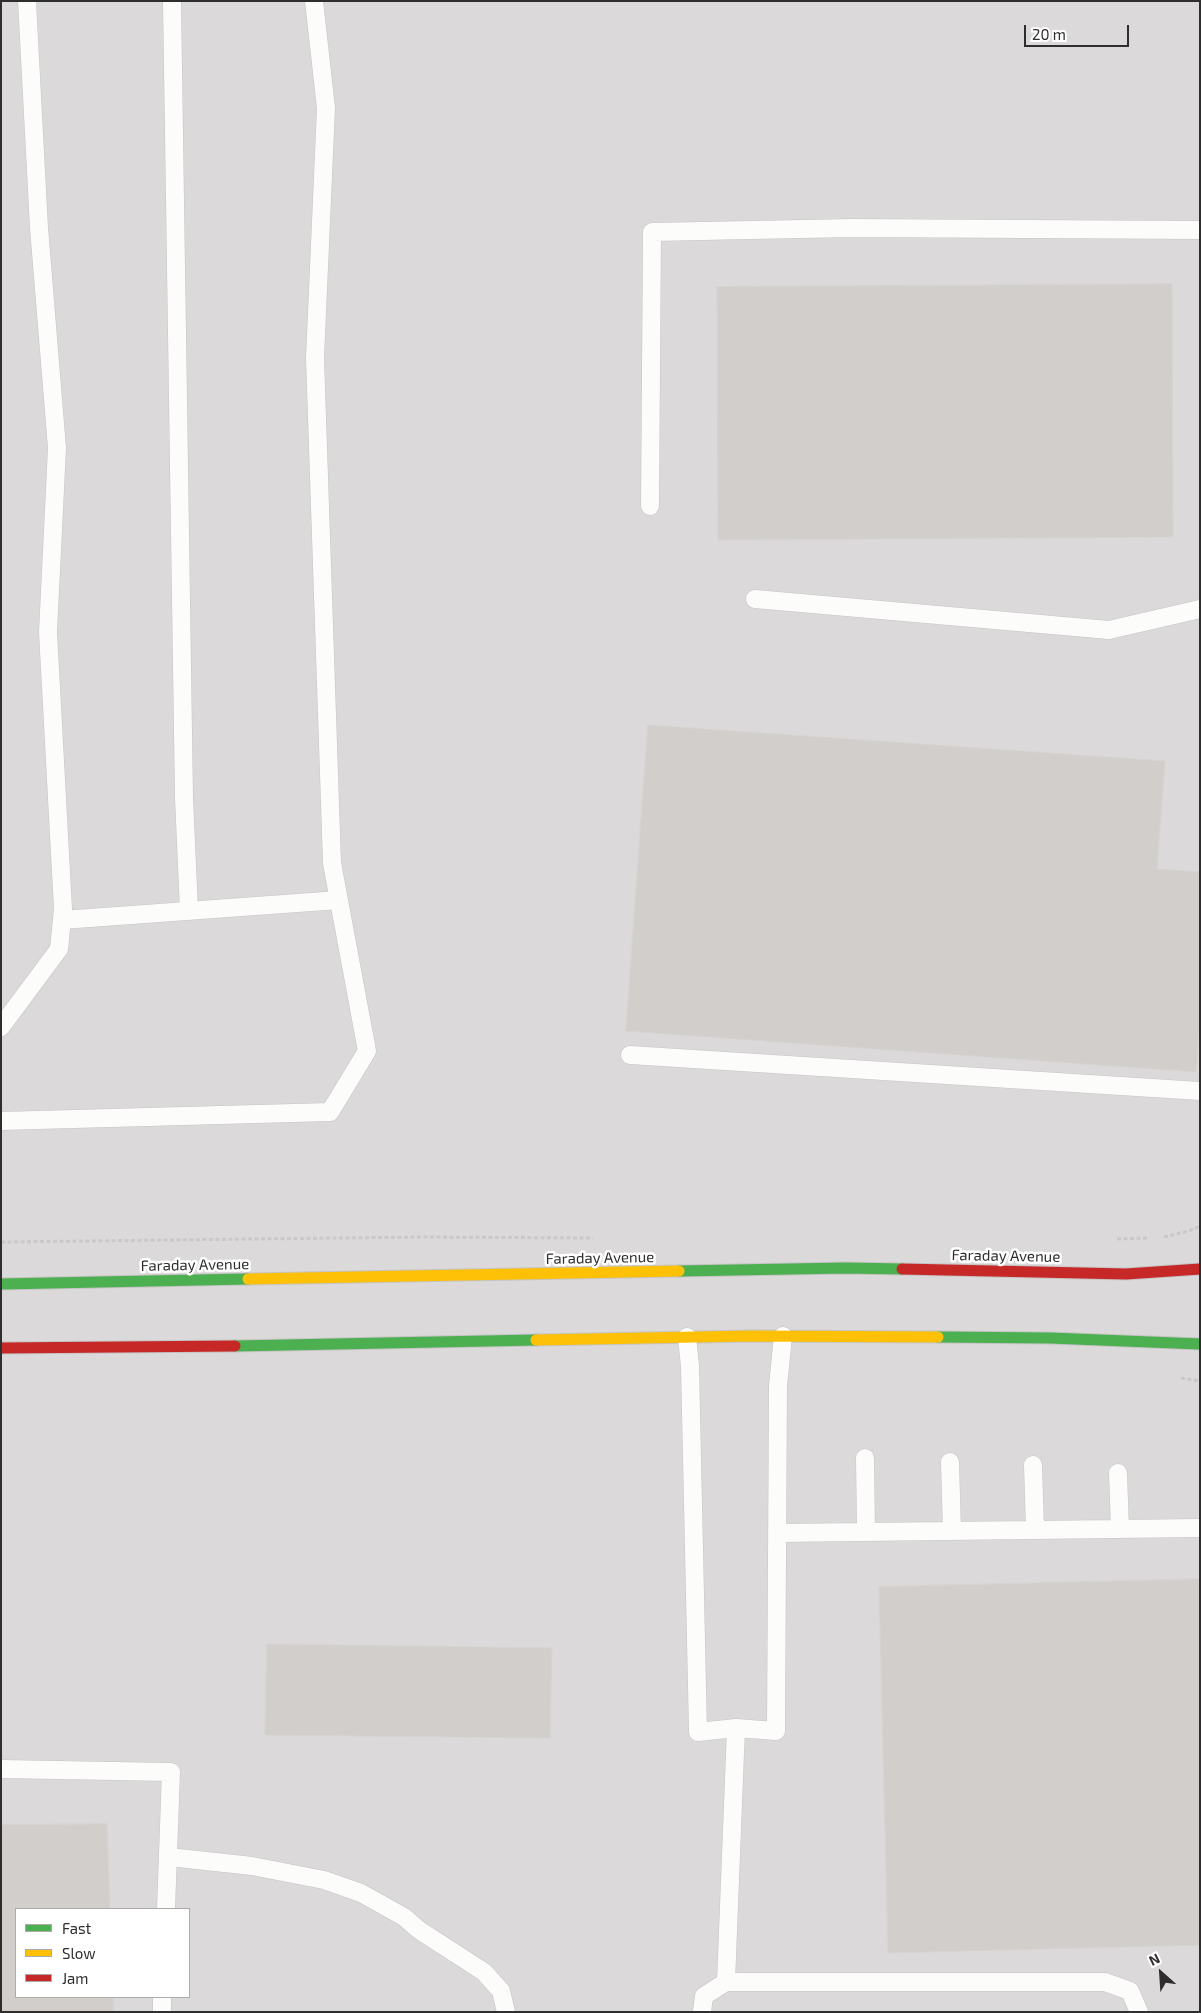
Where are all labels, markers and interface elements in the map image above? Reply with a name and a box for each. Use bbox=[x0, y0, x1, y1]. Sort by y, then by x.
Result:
scale bar bbox=[1026, 15, 1131, 47]
text: 20 m bbox=[1032, 25, 1066, 43]
street label: Faraday Avenue bbox=[952, 1246, 1060, 1266]
street label: Faraday Avenue bbox=[546, 1248, 654, 1268]
street label: Faraday Avenue bbox=[141, 1255, 249, 1275]
legend bbox=[15, 1908, 190, 1998]
text: Fast bbox=[62, 1919, 91, 1937]
text: Slow bbox=[62, 1944, 96, 1962]
north arrow bbox=[1136, 1948, 1186, 1998]
text: N bbox=[1146, 1949, 1162, 1969]
text: Jam bbox=[62, 1969, 88, 1987]

